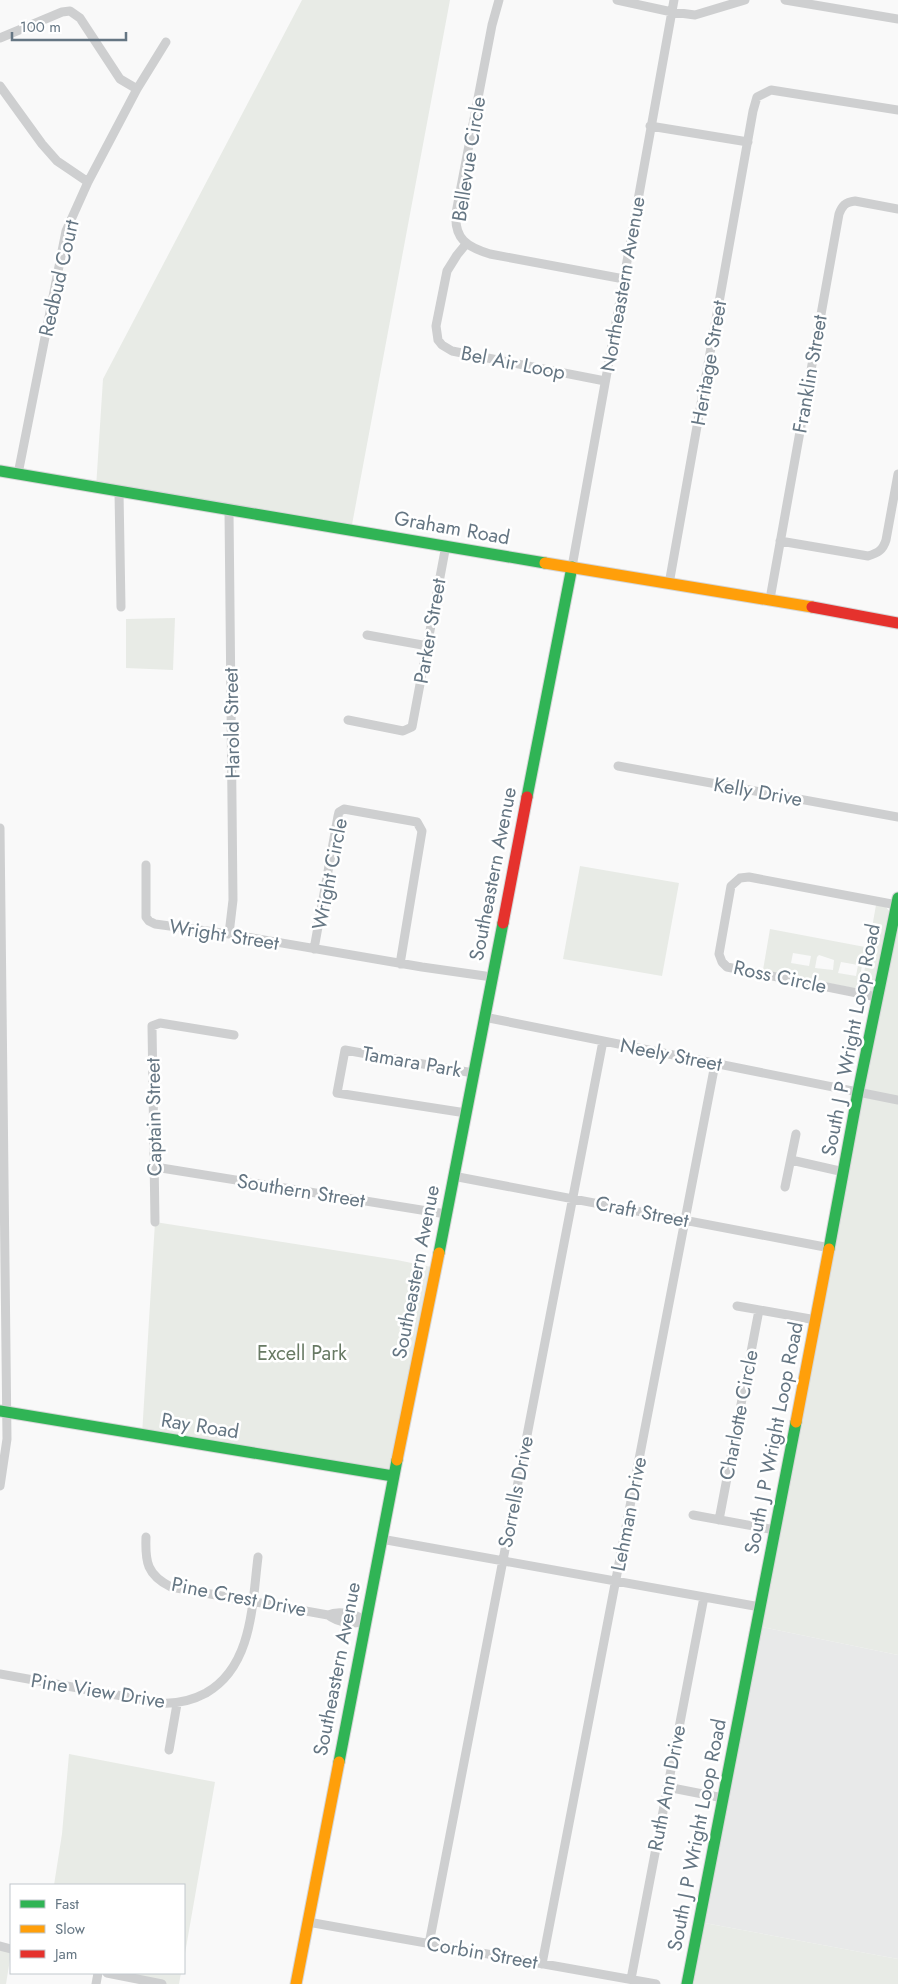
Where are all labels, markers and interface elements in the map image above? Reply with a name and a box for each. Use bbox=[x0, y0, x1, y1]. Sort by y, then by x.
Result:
scale bar bbox=[12, 10, 126, 42]
text: 100 m bbox=[20, 16, 61, 38]
street label: Bellevue Circle bbox=[445, 94, 493, 224]
street label: Northeastern Avenue bbox=[593, 194, 653, 374]
street label: Redbud Court bbox=[31, 217, 87, 339]
street label: Heritage Street bbox=[684, 298, 734, 428]
street label: Franklin Street bbox=[785, 312, 835, 435]
street label: Bel Air Loop bbox=[458, 339, 568, 387]
street label: Graham Road bbox=[392, 504, 512, 552]
street label: Parker Street bbox=[406, 576, 454, 686]
street label: Harold Street bbox=[217, 667, 247, 779]
street label: Kelly Drive bbox=[711, 770, 805, 814]
street label: Southeastern Avenue bbox=[462, 785, 524, 963]
street label: Wright Circle bbox=[305, 816, 355, 932]
street label: Wright Street bbox=[167, 912, 281, 958]
street label: South J P Wright Loop Road bbox=[814, 921, 888, 1159]
street label: Ross Circle bbox=[731, 953, 829, 1001]
street label: Neely Street bbox=[618, 1031, 725, 1079]
street label: Tamara Park bbox=[360, 1039, 464, 1085]
street label: Captain Street bbox=[138, 1057, 170, 1177]
street label: Southern Street bbox=[235, 1167, 367, 1215]
street label: Southeastern Avenue bbox=[385, 1183, 447, 1361]
street label: Craft Street bbox=[593, 1189, 691, 1235]
street label: South J P Wright Loop Road bbox=[737, 1319, 811, 1557]
park label: Excell Park bbox=[257, 1339, 347, 1368]
street label: Charlotte Circle bbox=[712, 1347, 766, 1483]
street label: Ray Road bbox=[159, 1406, 241, 1446]
street label: Sorrells Drive bbox=[491, 1434, 541, 1550]
street label: Lehman Drive bbox=[604, 1454, 654, 1574]
street label: Pine Crest Drive bbox=[169, 1570, 309, 1624]
street label: Southeastern Avenue bbox=[306, 1580, 368, 1758]
street label: Pine View Drive bbox=[29, 1666, 167, 1716]
street label: South J P Wright Loop Road bbox=[660, 1716, 734, 1954]
street label: Ruth Ann Drive bbox=[641, 1723, 693, 1853]
legend bbox=[10, 1884, 185, 1974]
text: Fast bbox=[55, 1893, 79, 1915]
text: Slow bbox=[55, 1918, 86, 1940]
street label: Corbin Street bbox=[424, 1929, 540, 1977]
text: Jam bbox=[53, 1943, 78, 1965]

